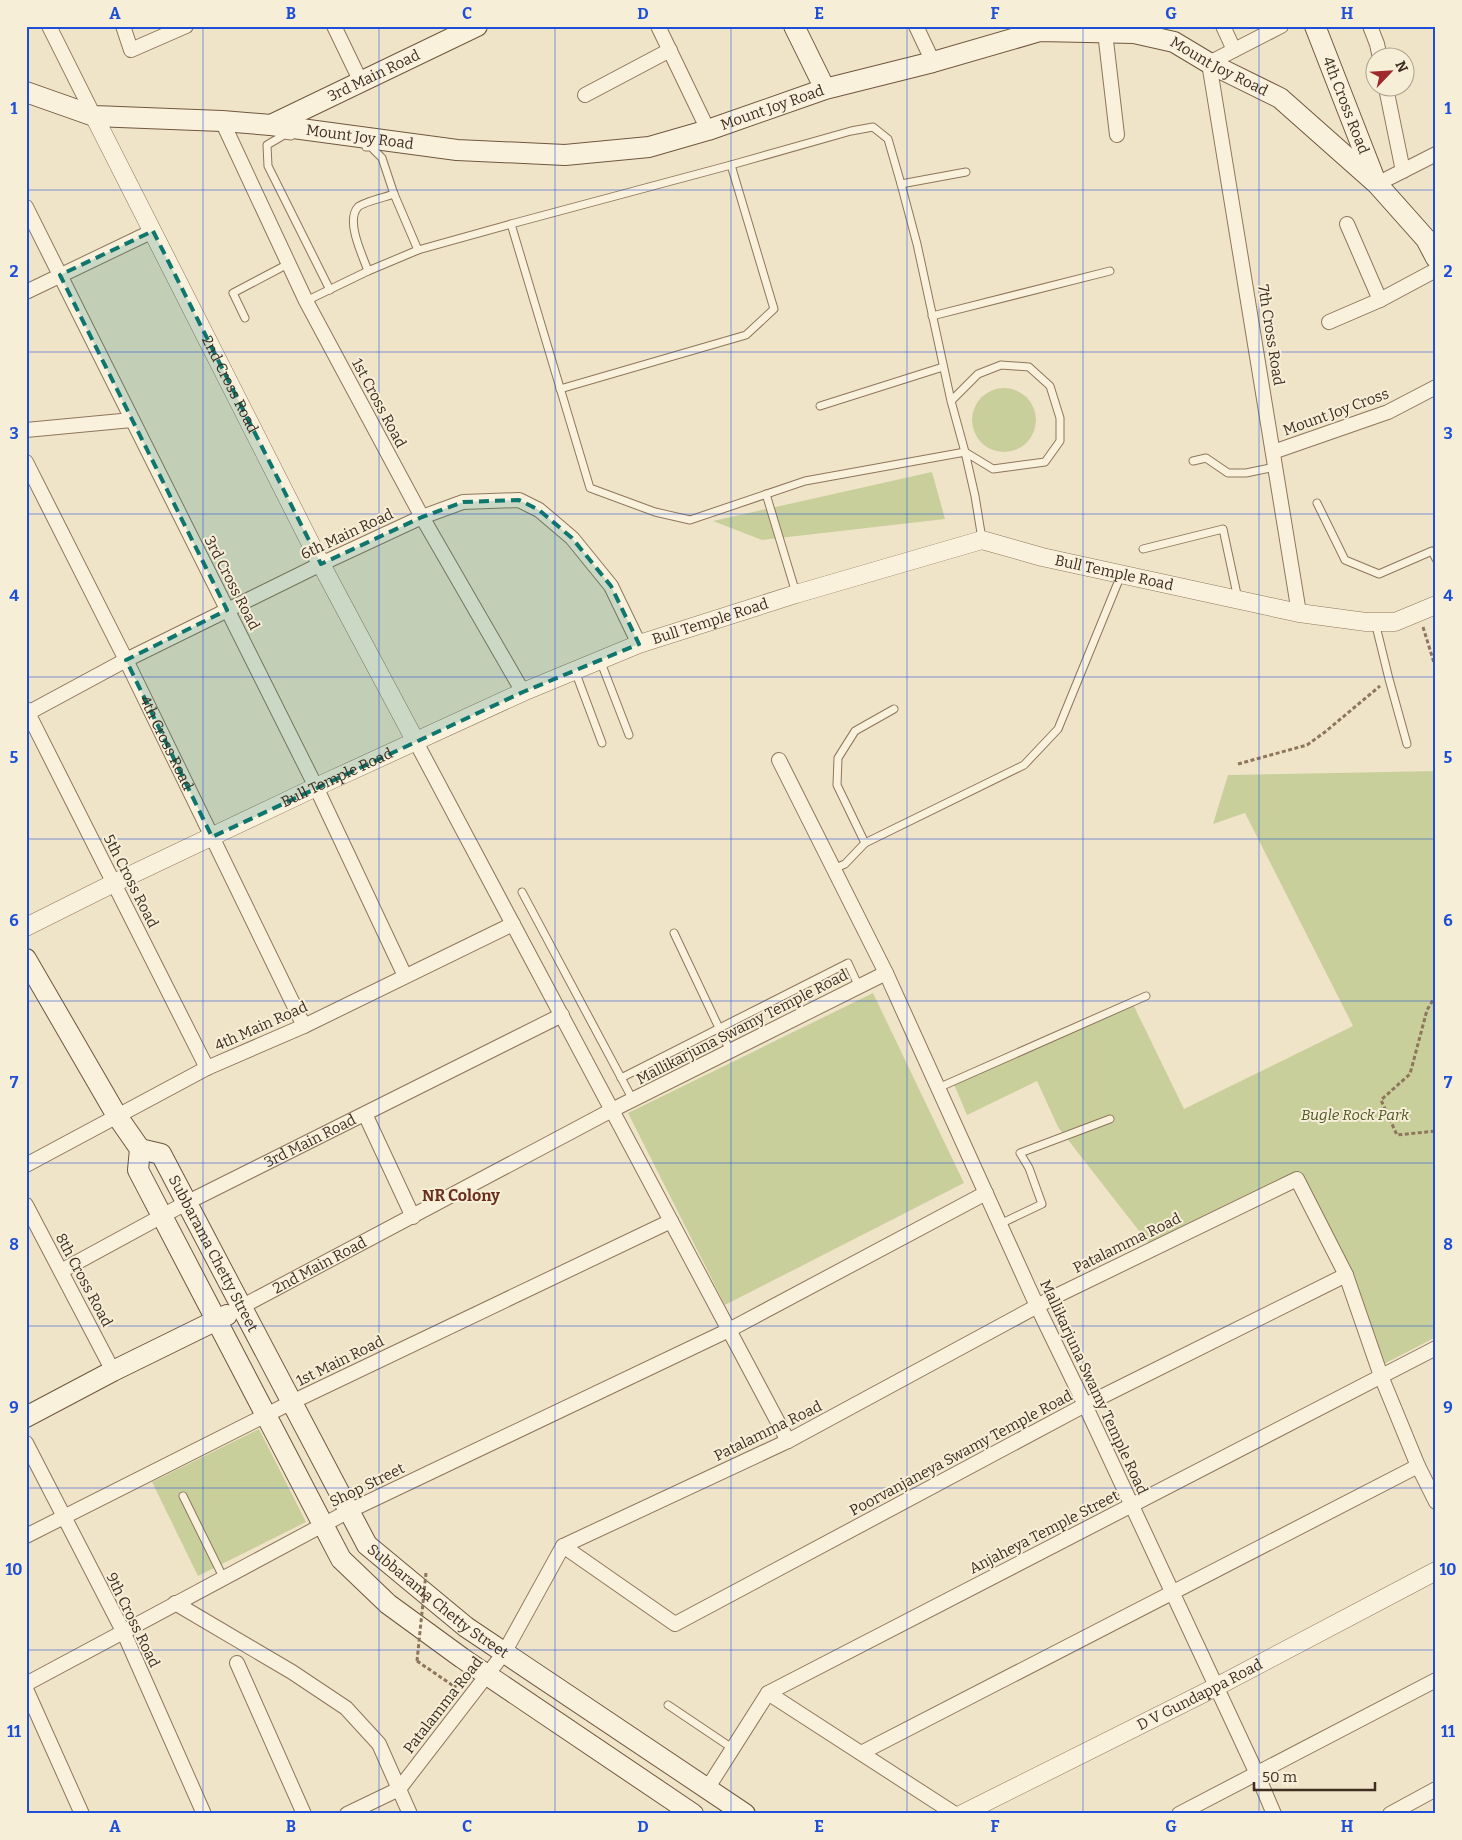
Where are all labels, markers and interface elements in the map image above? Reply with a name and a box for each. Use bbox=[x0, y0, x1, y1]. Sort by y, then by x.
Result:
text: A bbox=[109, 4, 121, 23]
text: B bbox=[286, 4, 296, 23]
text: C bbox=[462, 4, 472, 23]
text: D bbox=[637, 4, 649, 23]
text: E bbox=[814, 4, 824, 23]
text: F bbox=[991, 4, 1000, 23]
text: G bbox=[1165, 4, 1177, 23]
text: H bbox=[1341, 4, 1354, 23]
street label: Mount Joy Road bbox=[1167, 33, 1271, 100]
street label: 3rd Main Road bbox=[325, 46, 423, 105]
north arrow bbox=[1364, 48, 1414, 98]
street label: 4th Cross Road bbox=[1319, 54, 1373, 157]
text: N bbox=[1391, 58, 1411, 75]
street label: Mount Joy Road bbox=[718, 81, 826, 134]
text: 1 bbox=[11, 99, 18, 118]
text: 1 bbox=[1445, 99, 1452, 118]
street label: Mount Joy Road bbox=[305, 121, 415, 153]
text: 2 bbox=[9, 262, 19, 281]
text: 2 bbox=[1443, 262, 1453, 281]
street label: 7th Cross Road bbox=[1254, 283, 1288, 387]
street label: 2nd Cross Road bbox=[198, 333, 262, 436]
street label: 1st Cross Road bbox=[348, 355, 410, 451]
street label: Mount Joy Cross bbox=[1281, 384, 1391, 440]
text: 3 bbox=[9, 424, 19, 443]
text: 3 bbox=[1443, 424, 1453, 443]
street label: 6th Main Road bbox=[298, 505, 396, 563]
street label: 3rd Cross Road bbox=[201, 533, 263, 633]
street label: Bull Temple Road bbox=[1053, 551, 1175, 594]
text: 4 bbox=[9, 586, 19, 605]
text: 4 bbox=[1443, 586, 1453, 605]
street label: Bull Temple Road bbox=[650, 594, 771, 648]
street label: 4th Cross Road bbox=[136, 693, 197, 793]
street label: Bull Temple Road bbox=[278, 744, 396, 811]
text: 5 bbox=[10, 748, 19, 767]
text: 5 bbox=[1444, 748, 1453, 767]
street label: 5th Cross Road bbox=[100, 831, 162, 931]
text: 6 bbox=[9, 911, 19, 930]
text: 6 bbox=[1443, 911, 1453, 930]
street label: Mallikarjuna Swamy Temple Road bbox=[633, 966, 851, 1088]
street label: 4th Main Road bbox=[212, 997, 310, 1055]
text: 7 bbox=[10, 1073, 19, 1092]
text: 7 bbox=[1444, 1073, 1453, 1092]
park label: Bugle Rock Park bbox=[1301, 1106, 1410, 1124]
street label: 3rd Main Road bbox=[261, 1110, 359, 1171]
street label: Subbarama Chetty Street bbox=[165, 1172, 262, 1335]
district label: NR Colony bbox=[422, 1186, 500, 1205]
street label: Patalamma Road bbox=[1070, 1209, 1184, 1277]
street label: 8th Cross Road bbox=[52, 1230, 116, 1330]
street label: 2nd Main Road bbox=[270, 1233, 370, 1297]
text: 8 bbox=[9, 1235, 19, 1254]
text: 8 bbox=[1443, 1235, 1453, 1254]
street label: Mallikarjuna Swamy Temple Road bbox=[1036, 1277, 1152, 1497]
street label: 1st Main Road bbox=[293, 1332, 387, 1390]
street label: Poorvanjaneya Swamy Temple Road bbox=[846, 1386, 1076, 1520]
street label: Patalamma Road bbox=[711, 1397, 825, 1465]
text: 9 bbox=[9, 1398, 19, 1417]
text: 9 bbox=[1443, 1398, 1453, 1417]
street label: Shop Street bbox=[327, 1459, 408, 1511]
street label: Anjaheya Temple Street bbox=[966, 1486, 1122, 1578]
street label: Subbarama Chetty Street bbox=[364, 1540, 512, 1662]
text: 10 bbox=[5, 1560, 23, 1579]
text: 10 bbox=[1439, 1560, 1457, 1579]
street label: 9th Cross Road bbox=[102, 1570, 164, 1670]
street label: Patalamma Road bbox=[400, 1653, 486, 1757]
street label: D V Gundappa Road bbox=[1134, 1655, 1266, 1734]
text: 11 bbox=[7, 1722, 21, 1741]
text: 11 bbox=[1441, 1722, 1455, 1741]
scale bar bbox=[1254, 1760, 1376, 1792]
text: 50 m bbox=[1262, 1768, 1298, 1786]
text: A bbox=[109, 1817, 121, 1836]
text: B bbox=[286, 1817, 296, 1836]
text: C bbox=[462, 1817, 472, 1836]
text: D bbox=[637, 1817, 649, 1836]
text: E bbox=[814, 1817, 824, 1836]
text: F bbox=[991, 1817, 1000, 1836]
text: G bbox=[1165, 1817, 1177, 1836]
text: H bbox=[1341, 1817, 1354, 1836]

